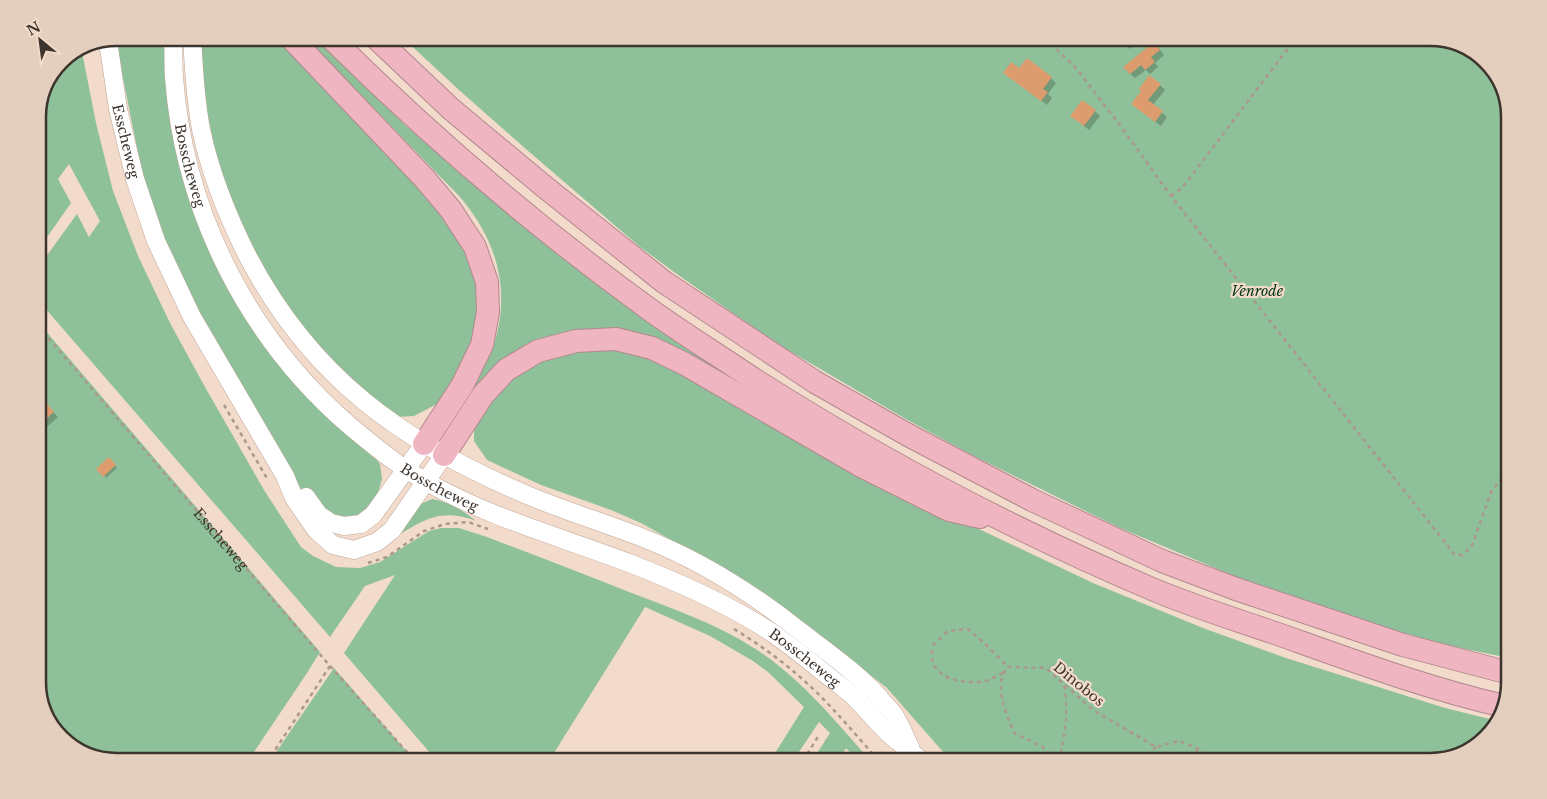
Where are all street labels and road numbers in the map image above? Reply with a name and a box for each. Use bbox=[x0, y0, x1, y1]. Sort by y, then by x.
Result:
street label: Esscheweg bbox=[108, 102, 144, 181]
street label: Bosscheweg bbox=[171, 122, 210, 210]
street label: Bosscheweg bbox=[397, 459, 482, 516]
street label: Esscheweg bbox=[189, 504, 253, 574]
street label: Bosscheweg bbox=[766, 624, 844, 692]
street label: Dinobos bbox=[1050, 658, 1108, 710]

